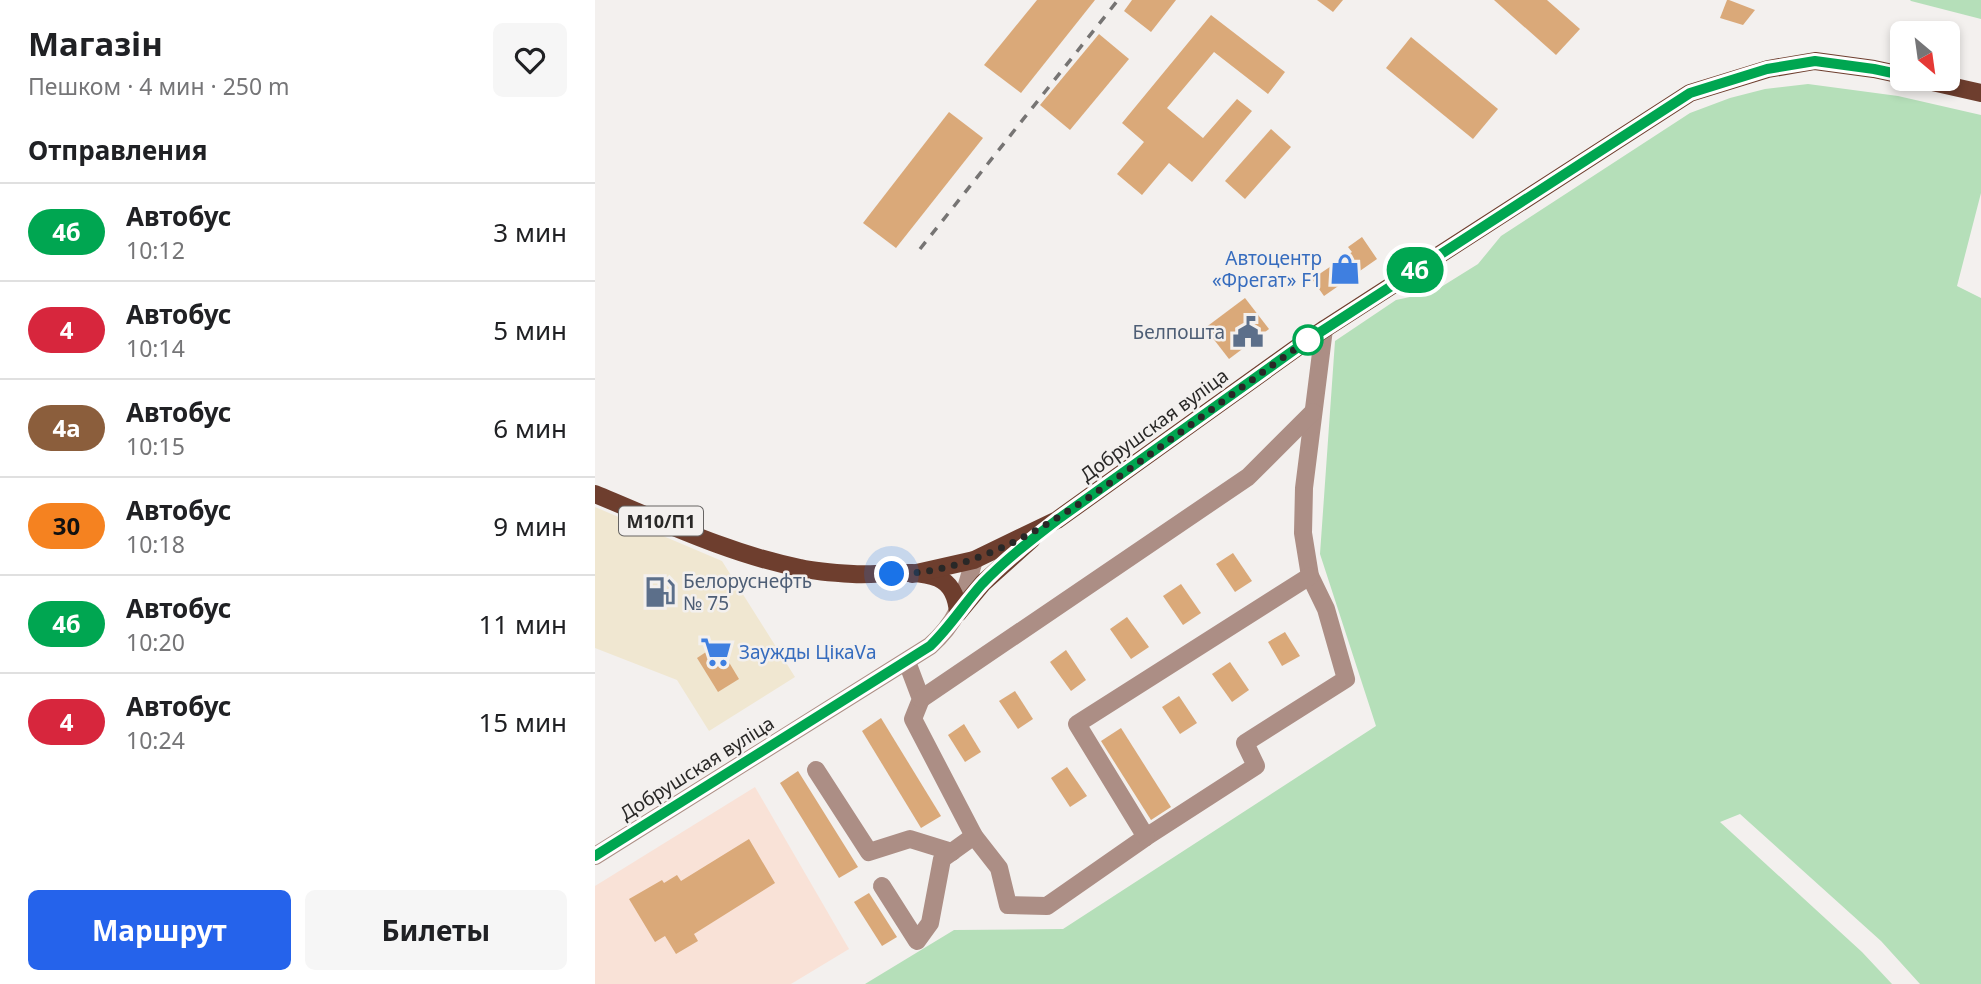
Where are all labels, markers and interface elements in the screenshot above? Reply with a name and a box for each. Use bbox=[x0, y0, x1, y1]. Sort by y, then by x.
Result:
text: Магазін bbox=[28, 21, 163, 66]
north arrow bbox=[1890, 21, 1960, 91]
map controls bbox=[1890, 21, 1960, 91]
button: heart bbox=[493, 23, 567, 97]
text: Пешком · 4 мин · 250 m bbox=[28, 70, 290, 102]
text: Отправления bbox=[28, 132, 207, 168]
text: Автобус bbox=[126, 198, 231, 234]
text: 3 мин bbox=[493, 214, 567, 250]
text: 4б bbox=[52, 215, 81, 248]
text: 10:12 bbox=[126, 234, 185, 266]
place label: Автоцентр «Фрегат» F1 bbox=[1212, 245, 1322, 293]
line badge: 4б bbox=[1383, 247, 1447, 293]
shop icon: Автоцентр «Фрегат» F1 bbox=[1328, 252, 1362, 286]
text: 4б bbox=[1401, 253, 1429, 286]
text: Автобус bbox=[126, 296, 231, 332]
text: 5 мин bbox=[493, 312, 567, 348]
text: 4 bbox=[60, 313, 73, 346]
public building icon: Белпошта bbox=[1231, 315, 1265, 349]
place label: Белпошта bbox=[1133, 319, 1225, 345]
unlabelled marker bbox=[1293, 325, 1323, 355]
text: 10:14 bbox=[126, 332, 185, 364]
street label: Добрушская вуліца bbox=[1075, 362, 1233, 488]
text: Автобус bbox=[126, 394, 231, 430]
text: 6 мин bbox=[493, 410, 567, 446]
text: 4а bbox=[52, 411, 81, 444]
text: 10:15 bbox=[126, 430, 185, 462]
text: Автобус bbox=[126, 492, 231, 528]
road number: М10/П1 bbox=[619, 506, 703, 536]
text: 9 мин bbox=[493, 508, 567, 544]
text: 30 bbox=[53, 509, 80, 542]
text: 10:18 bbox=[126, 528, 185, 560]
your location bbox=[874, 556, 909, 591]
place label: Белоруснефть № 75 bbox=[683, 568, 812, 616]
fuel station icon: Белоруснефть № 75 bbox=[643, 575, 677, 609]
text: Автобус bbox=[126, 590, 231, 626]
text: 11 мин bbox=[478, 606, 567, 642]
text: 4б bbox=[52, 607, 81, 640]
text: 10:20 bbox=[126, 626, 185, 658]
supermarket icon: Заужды ЦікаVа bbox=[699, 635, 733, 669]
place label: Заужды ЦікаVа bbox=[739, 639, 877, 665]
text: Автобус bbox=[126, 688, 231, 724]
text: 15 мин bbox=[478, 704, 567, 740]
text: 4 bbox=[60, 705, 73, 738]
street label: Добрушская вуліца bbox=[615, 710, 779, 826]
text: 10:24 bbox=[126, 724, 185, 756]
button: Маршрут bbox=[28, 890, 291, 970]
button: Билеты bbox=[305, 890, 567, 970]

